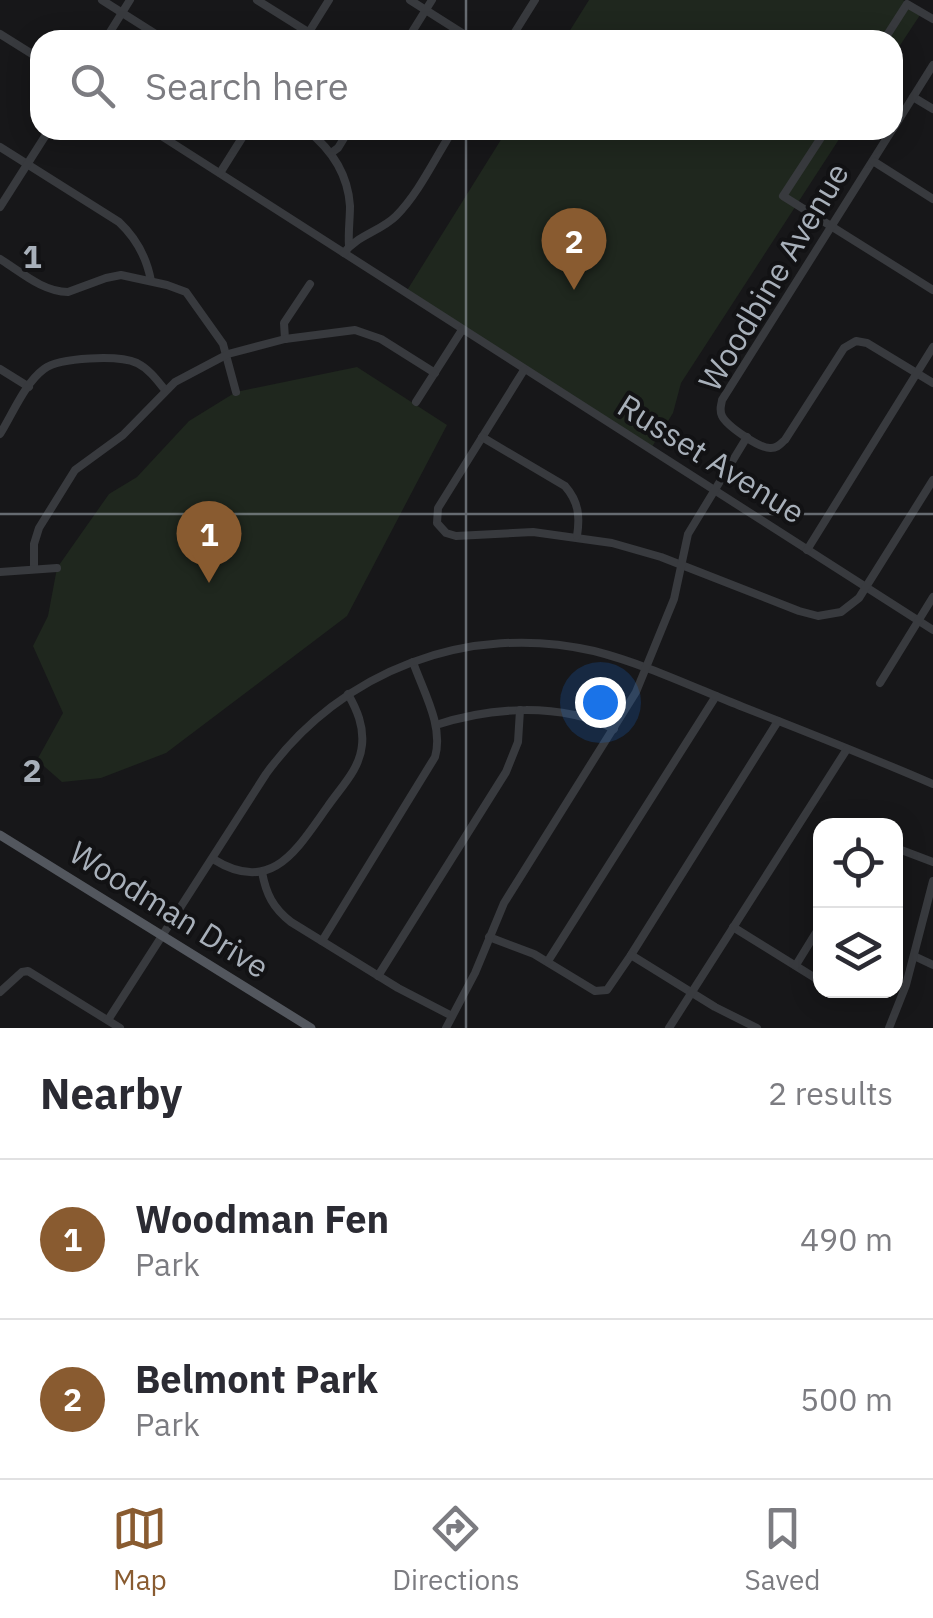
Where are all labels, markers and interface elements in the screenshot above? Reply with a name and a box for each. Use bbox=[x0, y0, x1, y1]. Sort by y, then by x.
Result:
search box bbox=[30, 30, 903, 140]
icon: search bbox=[65, 58, 120, 113]
text: Search here bbox=[145, 61, 349, 110]
street label: Woodbine Avenue bbox=[688, 155, 858, 398]
pin: 2 bbox=[542, 208, 606, 290]
text: 1 bbox=[22, 235, 42, 277]
street label: Russet Avenue bbox=[610, 384, 813, 532]
pin: 1 bbox=[176, 500, 242, 583]
your location bbox=[575, 677, 626, 728]
text: 2 bbox=[22, 749, 42, 791]
map controls bbox=[813, 818, 903, 998]
button: locate bbox=[813, 818, 903, 908]
street label: Woodman Drive bbox=[62, 831, 277, 987]
button: layers bbox=[813, 908, 903, 998]
text: Nearby bbox=[40, 1066, 182, 1121]
text: 2 results bbox=[768, 1072, 893, 1114]
text: Woodman Fen bbox=[135, 1194, 389, 1243]
text: 1 bbox=[63, 1218, 82, 1260]
text: 490 m bbox=[800, 1218, 893, 1260]
text: Park bbox=[135, 1243, 200, 1285]
text: Belmont Park bbox=[135, 1354, 378, 1403]
text: 2 bbox=[63, 1378, 82, 1420]
text: 500 m bbox=[800, 1378, 893, 1420]
text: Park bbox=[135, 1403, 200, 1445]
tab: Map bbox=[112, 1501, 167, 1598]
tab: Directions bbox=[392, 1501, 520, 1598]
tab: Saved bbox=[744, 1501, 821, 1598]

